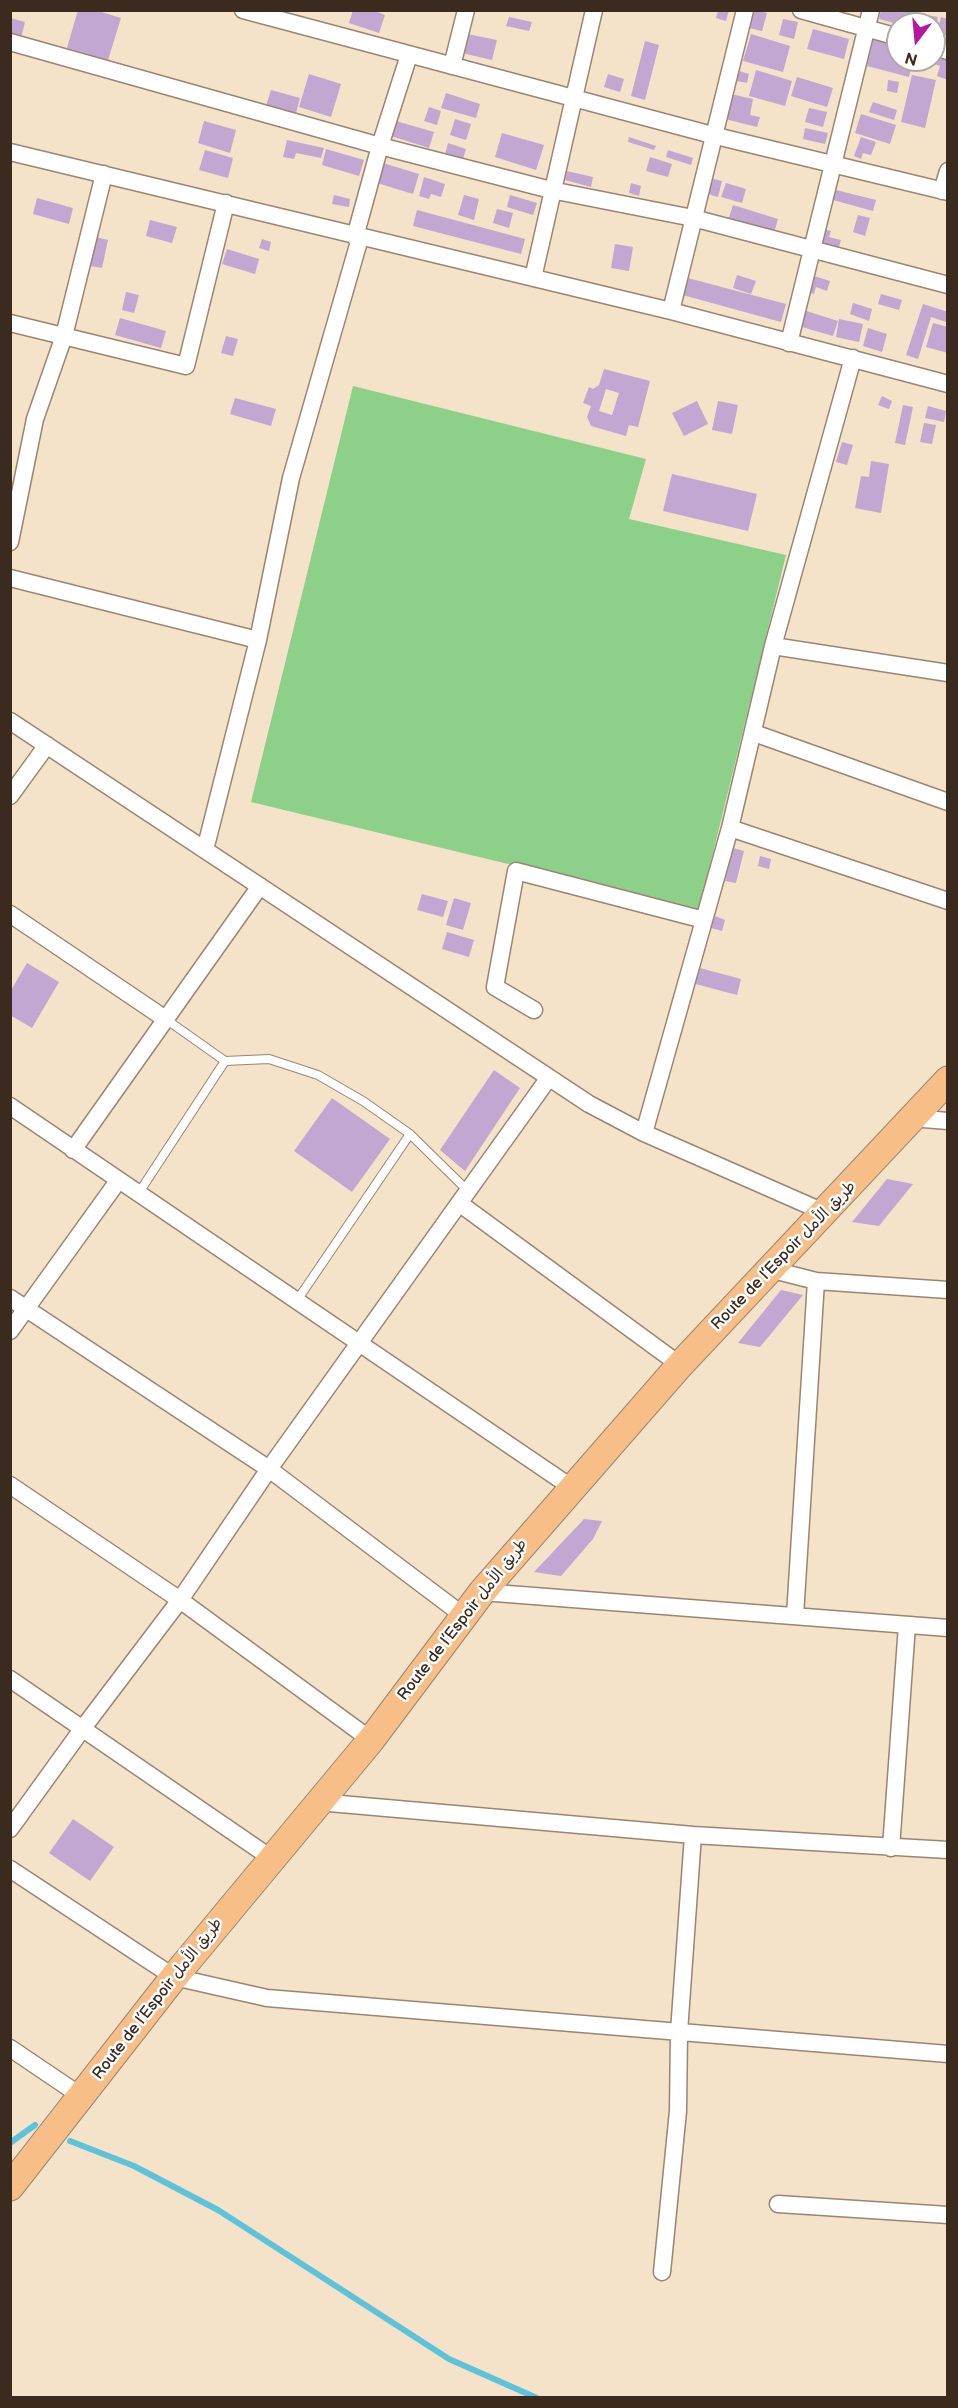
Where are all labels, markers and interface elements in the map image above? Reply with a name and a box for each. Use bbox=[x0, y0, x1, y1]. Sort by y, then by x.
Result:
north arrow bbox=[886, 12, 946, 72]
text: N bbox=[903, 47, 920, 69]
street label: Route de l’Espoir طريق الأمل bbox=[708, 1177, 860, 1335]
street label: Route de l’Espoir طريق الأمل bbox=[394, 1535, 532, 1705]
street label: Route de l’Espoir طريق الأمل bbox=[89, 1914, 227, 2084]

